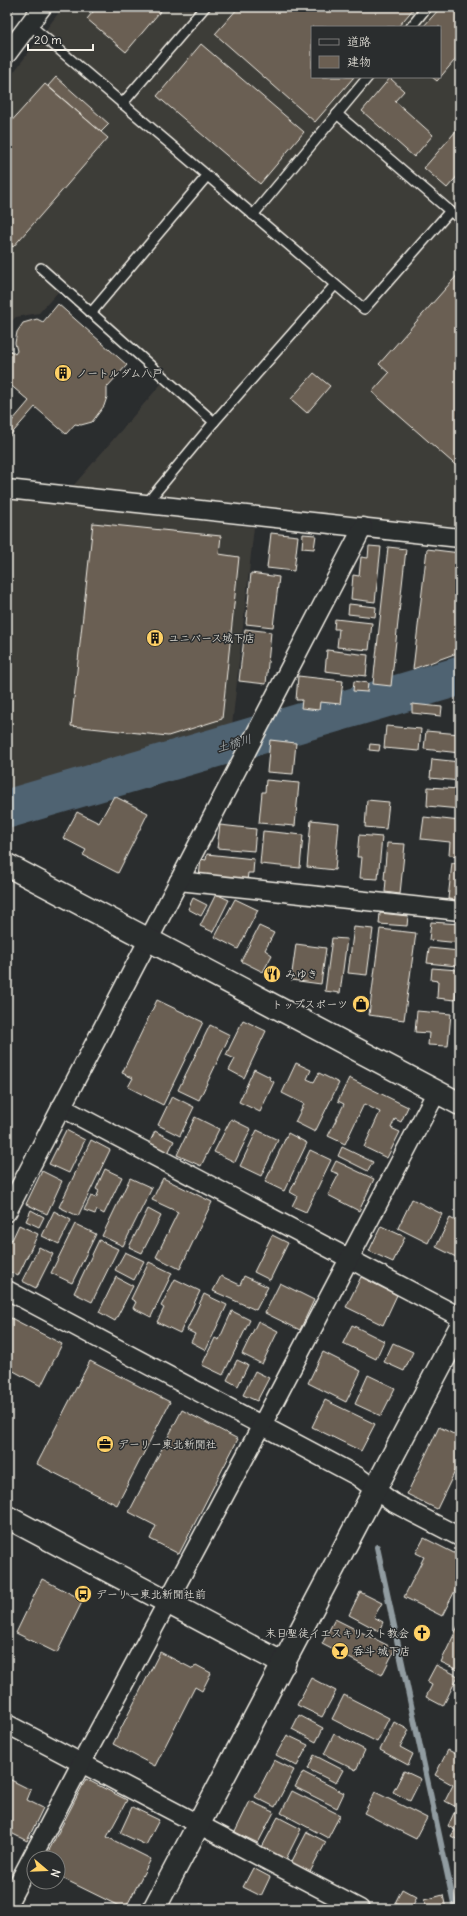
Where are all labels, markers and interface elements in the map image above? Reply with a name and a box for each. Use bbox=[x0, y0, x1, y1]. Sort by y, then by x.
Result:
scale bar bbox=[28, 26, 93, 52]
legend bbox=[311, 26, 441, 78]
text: 20 m bbox=[34, 32, 62, 47]
text: 道路 bbox=[347, 34, 371, 49]
text: 建物 bbox=[347, 54, 371, 69]
building icon: ノートルダム八戸 bbox=[53, 363, 73, 383]
place label: ノートルダム八戸 bbox=[76, 366, 163, 380]
building icon: ユニバース城下店 bbox=[145, 628, 165, 648]
place label: ユニバース城下店 bbox=[168, 631, 255, 645]
water label: 土橋川 bbox=[215, 731, 253, 755]
restaurant icon: みゆき bbox=[262, 964, 282, 984]
place label: みゆき bbox=[285, 967, 318, 981]
shop icon: トップスポーツ bbox=[351, 994, 371, 1014]
place label: トップスポーツ bbox=[272, 997, 348, 1011]
office icon: デーリー東北新聞社 bbox=[95, 1434, 115, 1454]
place label: デーリー東北新聞社 bbox=[118, 1437, 217, 1451]
bus stop icon: デーリー東北新聞社前 bbox=[73, 1584, 93, 1604]
place label: デーリー東北新聞社前 bbox=[96, 1587, 206, 1601]
church icon: 末日聖徒イエスキリスト教会 bbox=[412, 1623, 432, 1643]
place label: 末日聖徒イエスキリスト教会 bbox=[265, 1626, 409, 1640]
bar icon: 呑斗 城下店 bbox=[330, 1641, 350, 1661]
place label: 呑斗 城下店 bbox=[353, 1644, 411, 1658]
north arrow bbox=[26, 1850, 66, 1890]
text: N bbox=[48, 1867, 63, 1879]

